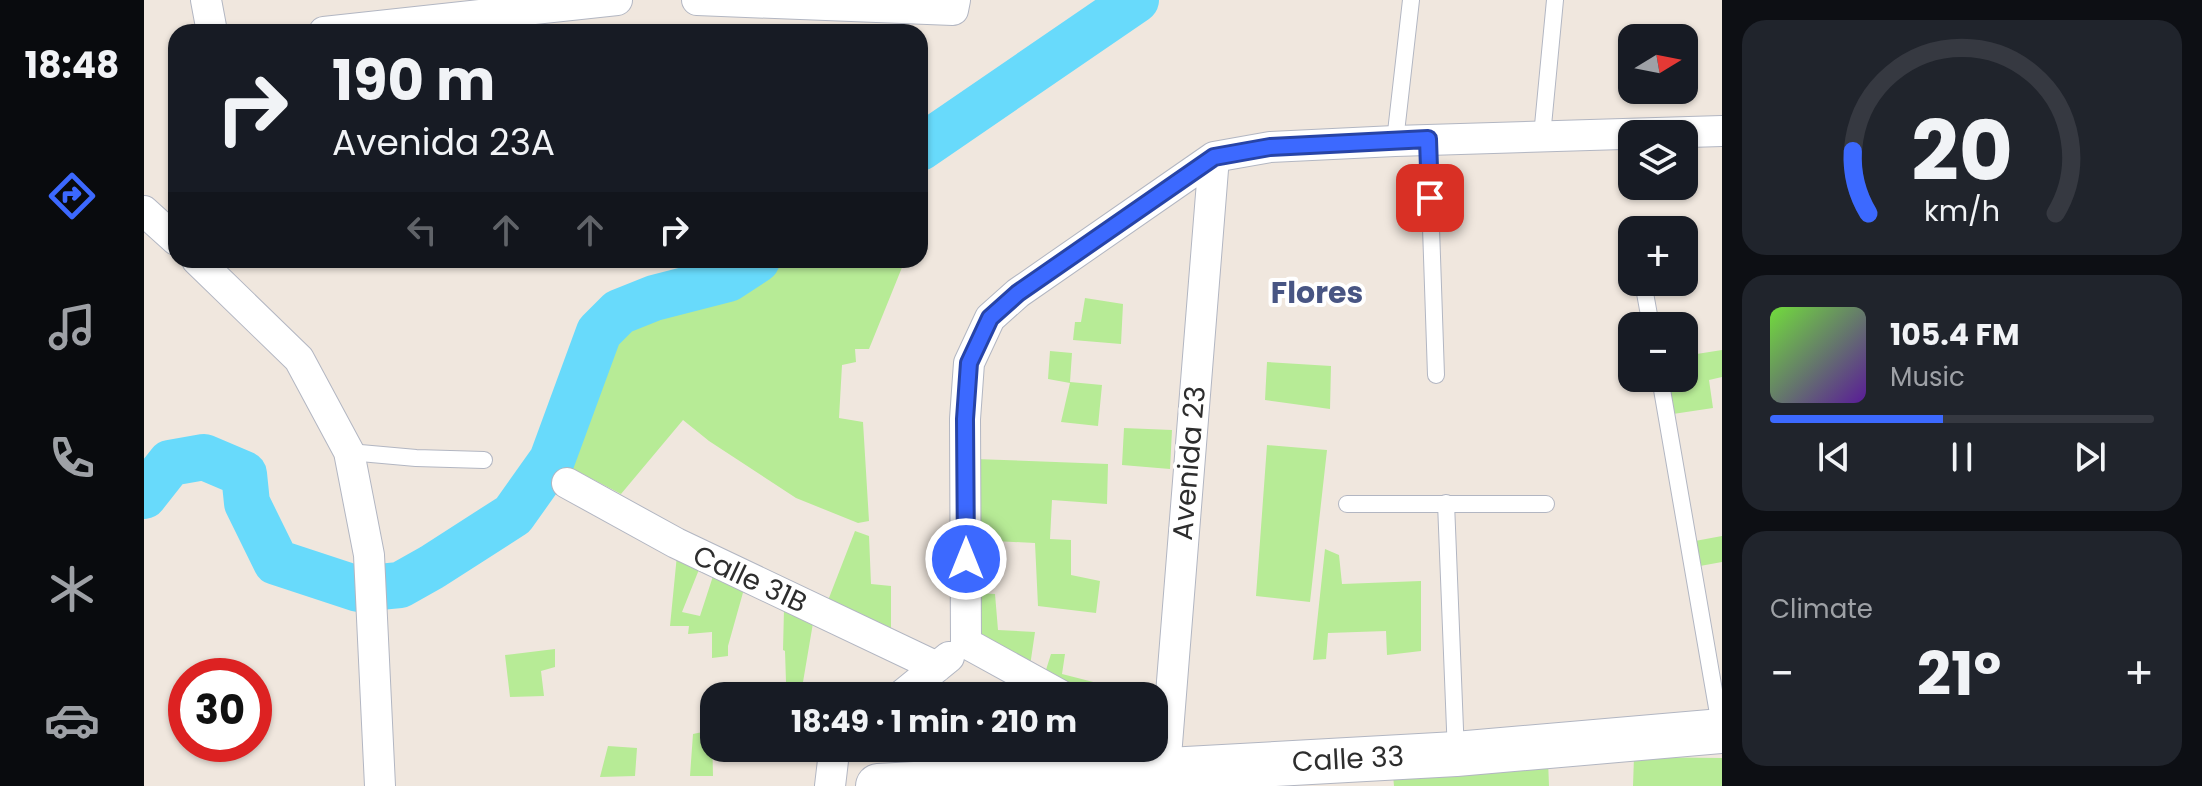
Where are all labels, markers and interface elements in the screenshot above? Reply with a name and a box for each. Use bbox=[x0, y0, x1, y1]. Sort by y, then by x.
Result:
north arrow bbox=[1618, 24, 1698, 104]
map controls bbox=[1618, 24, 1698, 392]
text: 18:48 bbox=[25, 40, 119, 91]
text: 190 m bbox=[332, 41, 495, 120]
icon: right bbox=[200, 56, 304, 160]
text: 20 bbox=[1911, 92, 2013, 208]
text: Avenida 23A bbox=[332, 117, 555, 168]
button: layers bbox=[1618, 120, 1698, 200]
pin bbox=[1396, 164, 1464, 232]
icon: directions bbox=[44, 168, 100, 224]
icon: arrive bbox=[1408, 176, 1452, 220]
text: km/h bbox=[1924, 191, 2000, 231]
icon: left bbox=[400, 208, 444, 252]
icon: ahead bbox=[484, 208, 528, 252]
icon: ahead bbox=[568, 208, 612, 252]
icon: right bbox=[652, 208, 696, 252]
button: + bbox=[1618, 216, 1698, 296]
district label: Flores bbox=[1271, 271, 1363, 314]
icon: music bbox=[44, 299, 100, 355]
button: − bbox=[1618, 312, 1698, 392]
text: 105.4 FM bbox=[1890, 313, 2019, 356]
text: Music bbox=[1890, 359, 1965, 395]
street label: Avenida 23 bbox=[1163, 384, 1215, 542]
icon: phone bbox=[44, 430, 100, 486]
icon: previous bbox=[1812, 435, 1856, 479]
icon: pause bbox=[1940, 435, 1984, 479]
icon: next bbox=[2068, 435, 2112, 479]
position arrow bbox=[924, 517, 1008, 601]
street label: Calle 31B bbox=[687, 536, 813, 622]
icon: climate bbox=[44, 561, 100, 617]
text: Climate bbox=[1770, 591, 1873, 627]
text: 21° bbox=[1917, 632, 2001, 716]
text: − bbox=[1770, 643, 1794, 704]
text: + bbox=[2124, 643, 2154, 704]
speed limit sign: 30 bbox=[168, 658, 272, 762]
icon: car bbox=[44, 692, 100, 748]
text: 18:49 · 1 min · 210 m bbox=[791, 700, 1077, 743]
street label: Calle 33 bbox=[1291, 737, 1405, 781]

